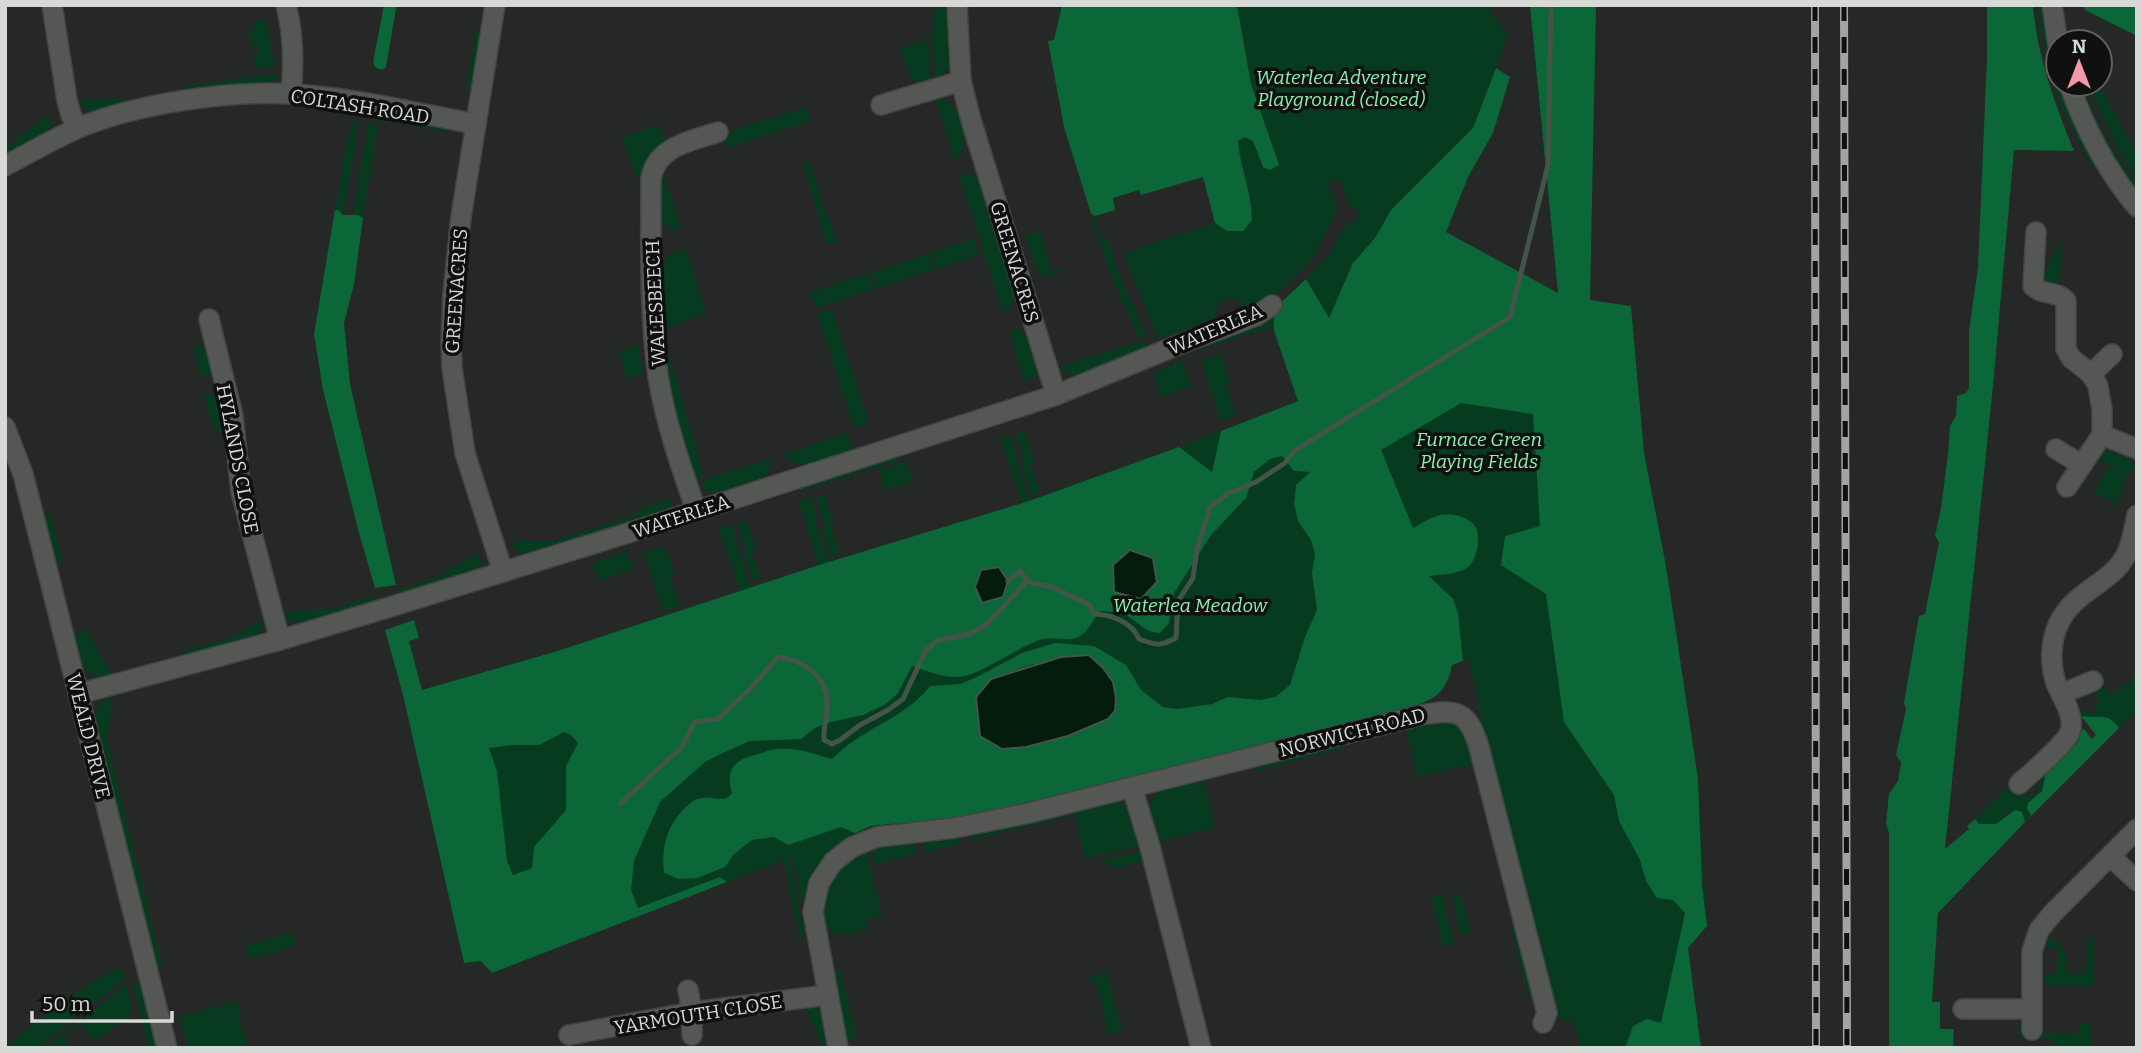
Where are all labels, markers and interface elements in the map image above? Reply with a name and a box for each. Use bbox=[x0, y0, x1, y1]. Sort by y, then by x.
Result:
north arrow bbox=[2044, 28, 2114, 98]
text: N bbox=[2072, 35, 2087, 58]
park label: Waterlea Adventure Playground (closed) bbox=[1256, 66, 1427, 111]
street label: COLTASH ROAD bbox=[289, 84, 431, 129]
street label: GREENACRES bbox=[985, 199, 1044, 326]
street label: GREENACRES bbox=[441, 228, 472, 354]
street label: WALESBEECH bbox=[641, 239, 670, 367]
street label: WATERLEA bbox=[1165, 299, 1266, 360]
street label: HYLANDS CLOSE bbox=[212, 382, 263, 536]
park label: Furnace Green Playing Fields bbox=[1416, 428, 1542, 473]
street label: WATERLEA bbox=[630, 490, 733, 543]
park label: Waterlea Meadow bbox=[1113, 594, 1269, 617]
street label: WEALD DRIVE bbox=[62, 671, 115, 801]
street label: NORWICH ROAD bbox=[1277, 703, 1428, 762]
scale bar bbox=[32, 979, 172, 1023]
street label: YARMOUTH CLOSE bbox=[612, 990, 784, 1039]
text: 50 m bbox=[42, 991, 91, 1017]

